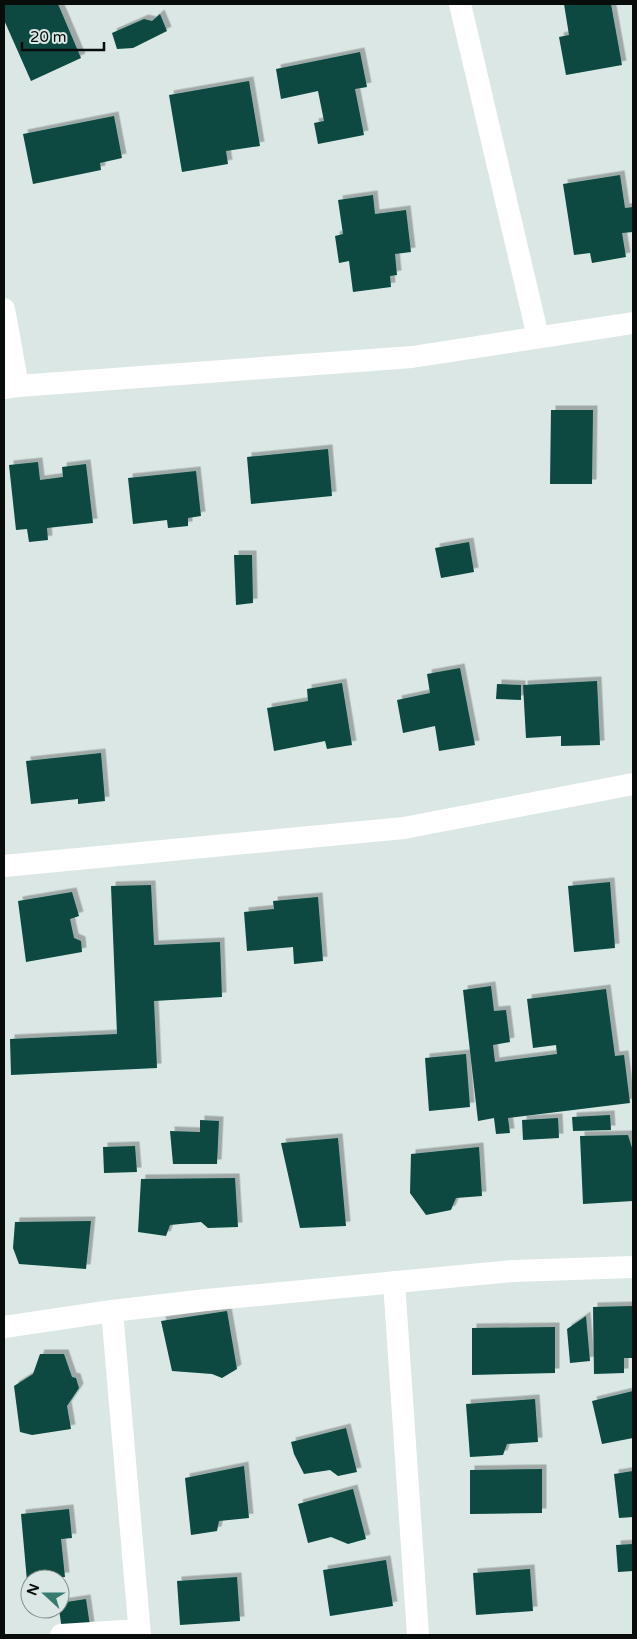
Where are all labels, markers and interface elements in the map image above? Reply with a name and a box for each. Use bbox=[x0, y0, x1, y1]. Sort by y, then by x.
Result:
scale bar bbox=[22, 20, 105, 52]
text: 20 m bbox=[30, 28, 67, 46]
north arrow bbox=[20, 1569, 70, 1619]
text: N bbox=[23, 1581, 43, 1598]

